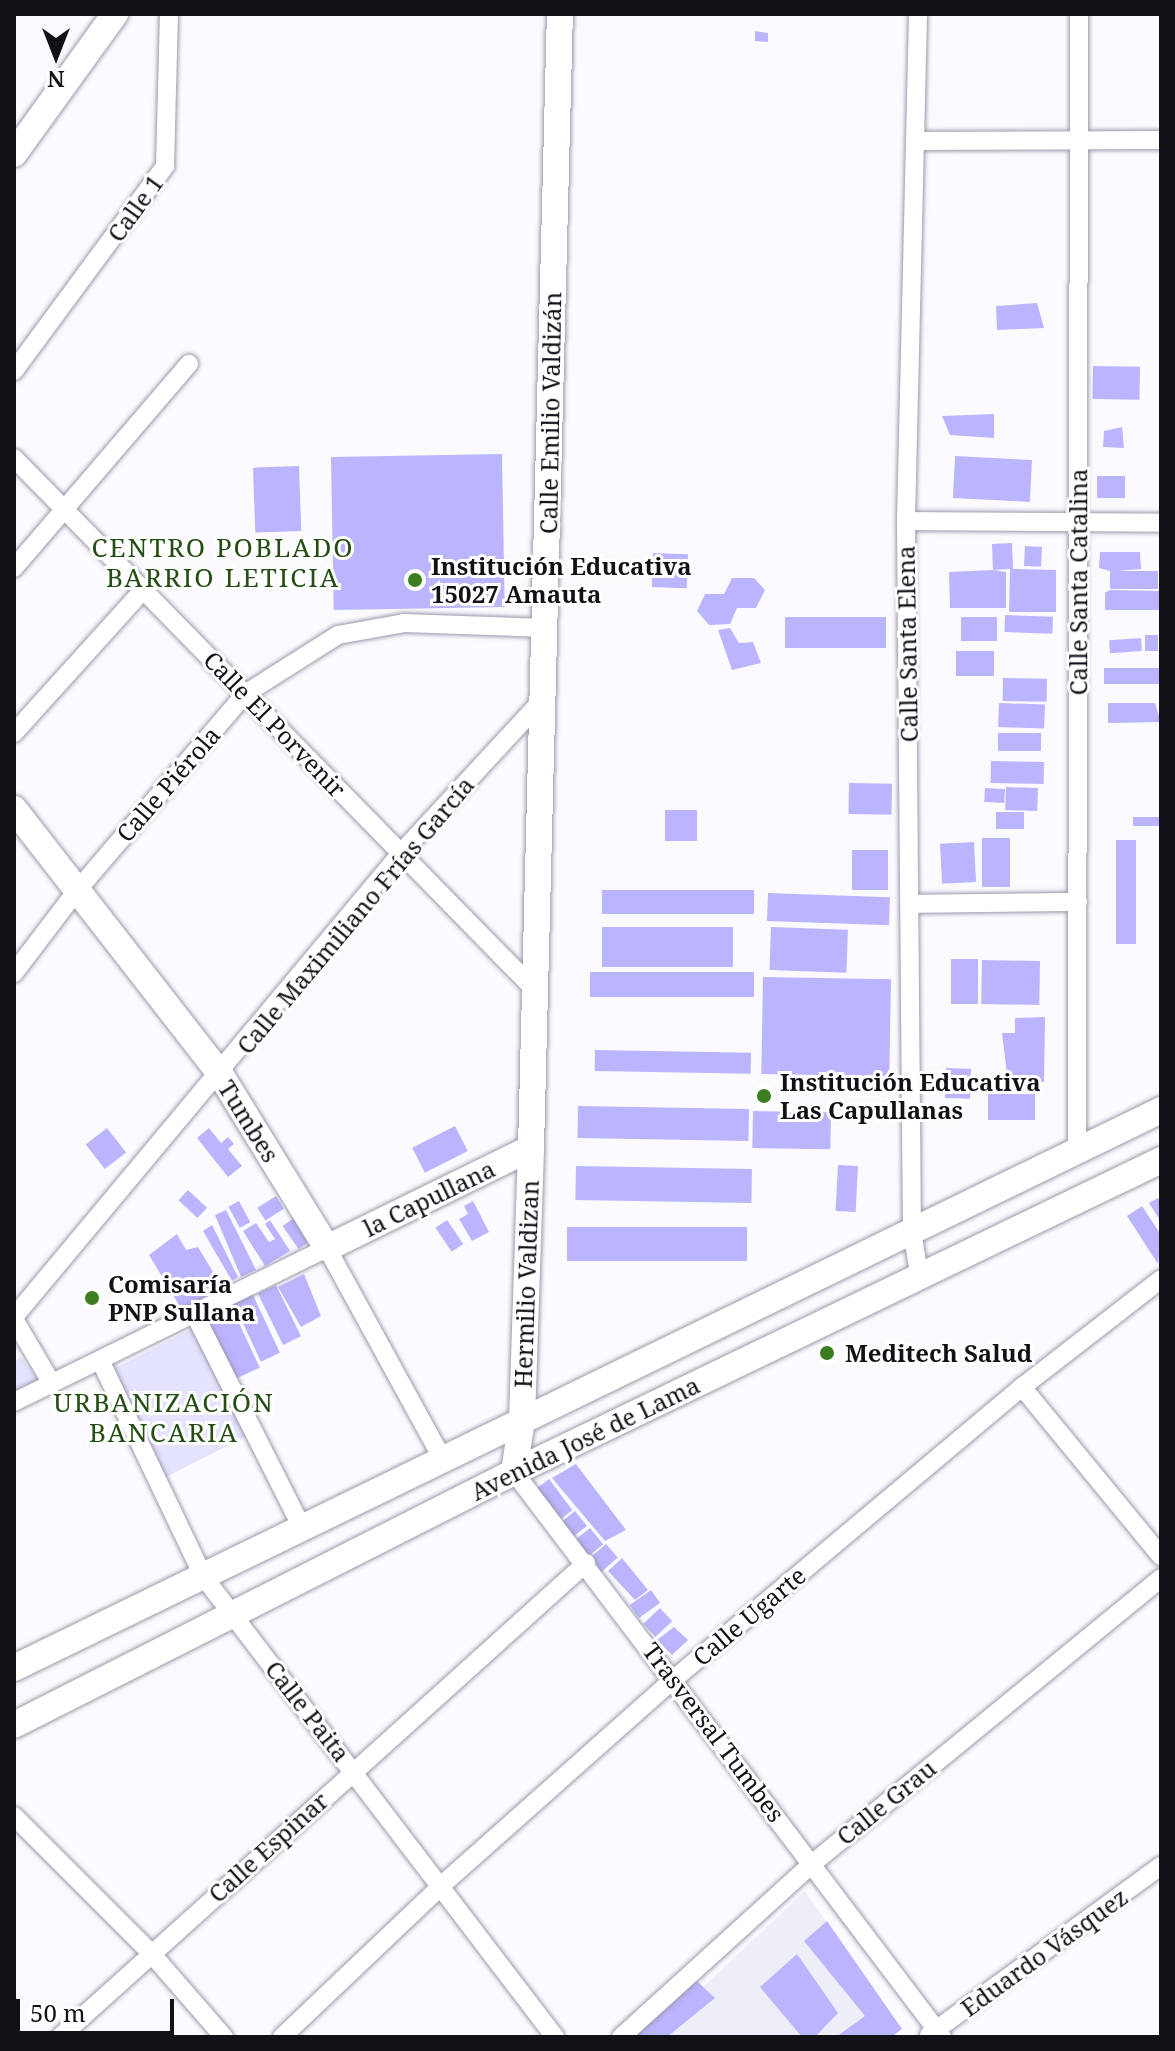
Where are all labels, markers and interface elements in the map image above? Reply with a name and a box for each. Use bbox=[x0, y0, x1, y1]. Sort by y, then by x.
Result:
north arrow bbox=[16, 16, 96, 96]
text: N bbox=[47, 65, 65, 95]
street label: Calle 1 bbox=[101, 169, 169, 247]
street label: Calle Emilio Valdizán bbox=[533, 292, 567, 534]
street label: Calle Santa Catalina bbox=[1064, 469, 1092, 695]
district label: CENTRO POBLADO BARRIO LETICIA bbox=[91, 532, 355, 594]
street label: Calle Santa Elena bbox=[891, 545, 923, 743]
place label: Institución Educativa 15027 Amauta bbox=[431, 552, 692, 608]
marker: Institución Educativa 15027 Amauta bbox=[406, 571, 424, 589]
street label: Calle El Porvenir bbox=[198, 645, 352, 803]
street label: Calle Piérola bbox=[110, 720, 226, 848]
street label: Calle Maximiliano Frías García bbox=[231, 771, 479, 1059]
place label: Institución Educativa Las Capullanas bbox=[780, 1068, 1041, 1124]
street label: Tumbes bbox=[213, 1075, 285, 1167]
marker: Institución Educativa Las Capullanas bbox=[755, 1087, 773, 1105]
street label: la Capullana bbox=[359, 1154, 499, 1242]
street label: Hermilio Valdizan bbox=[508, 1179, 544, 1389]
place label: Comisaría PNP Sullana bbox=[108, 1270, 255, 1326]
marker: Comisaría PNP Sullana bbox=[83, 1289, 101, 1307]
place label: Meditech Salud bbox=[845, 1339, 1032, 1367]
marker: Meditech Salud bbox=[816, 1342, 838, 1364]
street label: Avenida José de Lama bbox=[466, 1370, 704, 1506]
district label: URBANIZACIÓN BANCARIA bbox=[53, 1387, 275, 1448]
street label: Calle Ugarte bbox=[687, 1560, 811, 1672]
street label: Trasversal Tumbes bbox=[637, 1637, 791, 1827]
street label: Calle Paita bbox=[260, 1655, 356, 1767]
street label: Calle Grau bbox=[831, 1753, 941, 1851]
street label: Calle Espinar bbox=[202, 1786, 334, 1908]
street label: Eduardo Vásquez bbox=[955, 1882, 1133, 2022]
scale bar bbox=[20, 1983, 178, 2033]
text: 50 m bbox=[30, 1996, 86, 2029]

